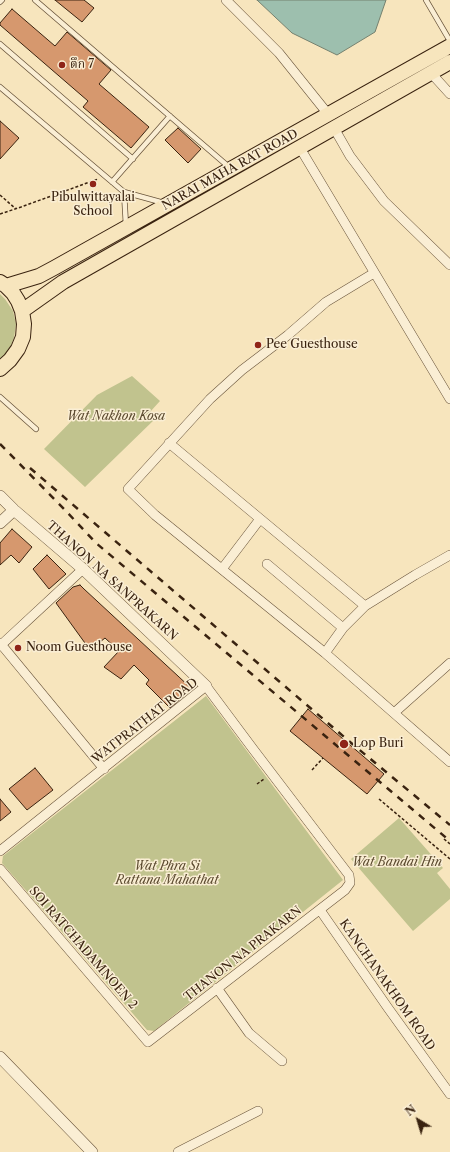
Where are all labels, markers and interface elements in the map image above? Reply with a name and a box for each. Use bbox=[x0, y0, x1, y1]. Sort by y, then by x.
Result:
place label: ตึก 7 bbox=[70, 58, 94, 72]
marker: ตึก 7 bbox=[57, 60, 67, 70]
street label: NARAI MAHA RAT ROAD bbox=[159, 127, 301, 213]
marker: Pibulwittayalai School bbox=[88, 179, 98, 189]
place label: Pibulwittayalai School bbox=[51, 191, 135, 219]
place label: Pee Guesthouse bbox=[266, 338, 358, 352]
marker: Pee Guesthouse bbox=[253, 340, 263, 350]
park label: Wat Nakhon Kosa bbox=[67, 410, 165, 424]
street label: THANON NA SANPRAKARN bbox=[44, 518, 180, 644]
place label: Noom Guesthouse bbox=[26, 641, 132, 655]
marker: Noom Guesthouse bbox=[13, 643, 23, 653]
street label: WATPRATHAT ROAD bbox=[89, 675, 201, 767]
place label: Lop Buri bbox=[353, 737, 403, 751]
marker: Lop Buri bbox=[338, 738, 350, 750]
park label: Wat Bandai Hin bbox=[352, 856, 442, 870]
park label: Wat Phra Si Rattana Mahathat bbox=[116, 860, 218, 888]
street label: SOI RATCHADAMNOEN 2 bbox=[26, 884, 140, 1012]
street label: THANON NA PRAKARN bbox=[181, 904, 305, 1004]
street label: KANCHANAKHOM ROAD bbox=[336, 917, 438, 1053]
north arrow bbox=[398, 1100, 438, 1140]
text: N bbox=[403, 1102, 419, 1119]

